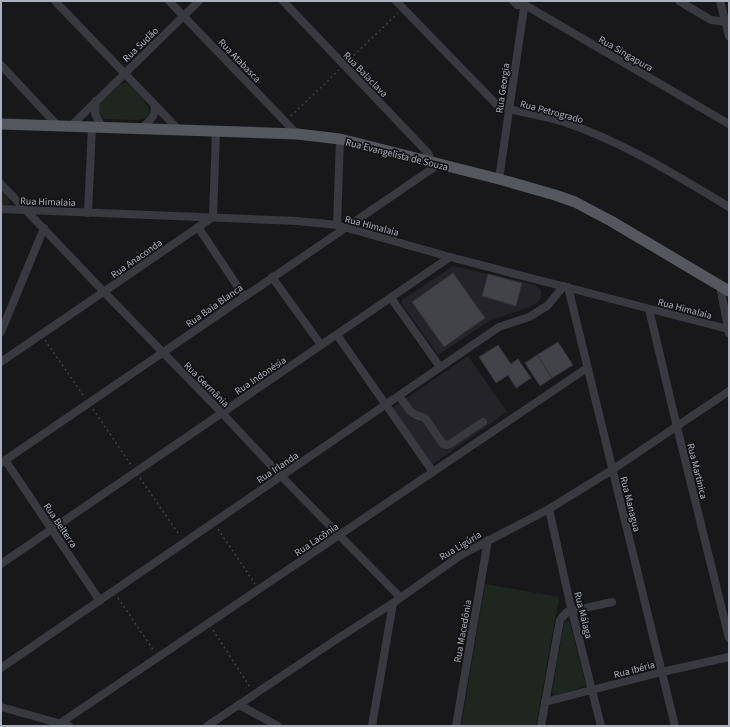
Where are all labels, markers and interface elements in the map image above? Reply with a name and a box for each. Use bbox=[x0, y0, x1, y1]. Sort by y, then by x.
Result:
street label: Rua Sudão bbox=[120, 24, 162, 65]
street label: Rua Singapura bbox=[596, 33, 655, 75]
street label: Rua Atabasca bbox=[215, 36, 264, 86]
street label: Rua Balaclava bbox=[340, 49, 391, 101]
street label: Rua Georgia bbox=[493, 62, 513, 114]
street label: Rua Petrogrado bbox=[519, 97, 585, 127]
street label: Rua Evangelista de Souza bbox=[344, 135, 449, 174]
street label: Rua Himalaia bbox=[20, 194, 76, 210]
street label: Rua Himalaia bbox=[343, 212, 400, 240]
street label: Rua Anaconda bbox=[108, 236, 165, 282]
street label: Rua Baia Blanca bbox=[183, 281, 246, 331]
street label: Rua Himalaia bbox=[656, 295, 713, 323]
street label: Rua Indonésia bbox=[232, 353, 289, 398]
street label: Rua Germânia bbox=[180, 359, 232, 411]
street label: Rua Martinica bbox=[683, 442, 711, 501]
street label: Rua Irlanda bbox=[254, 449, 301, 487]
street label: Rua Managua bbox=[616, 475, 644, 533]
street label: Rua Belterra bbox=[40, 500, 80, 551]
street label: Rua Lacônia bbox=[292, 520, 342, 560]
street label: Rua Ligúria bbox=[437, 528, 484, 564]
street label: Rua Málaga bbox=[570, 590, 596, 640]
street label: Rua Macedônia bbox=[451, 599, 475, 664]
street label: Rua Ibéria bbox=[612, 658, 656, 682]

